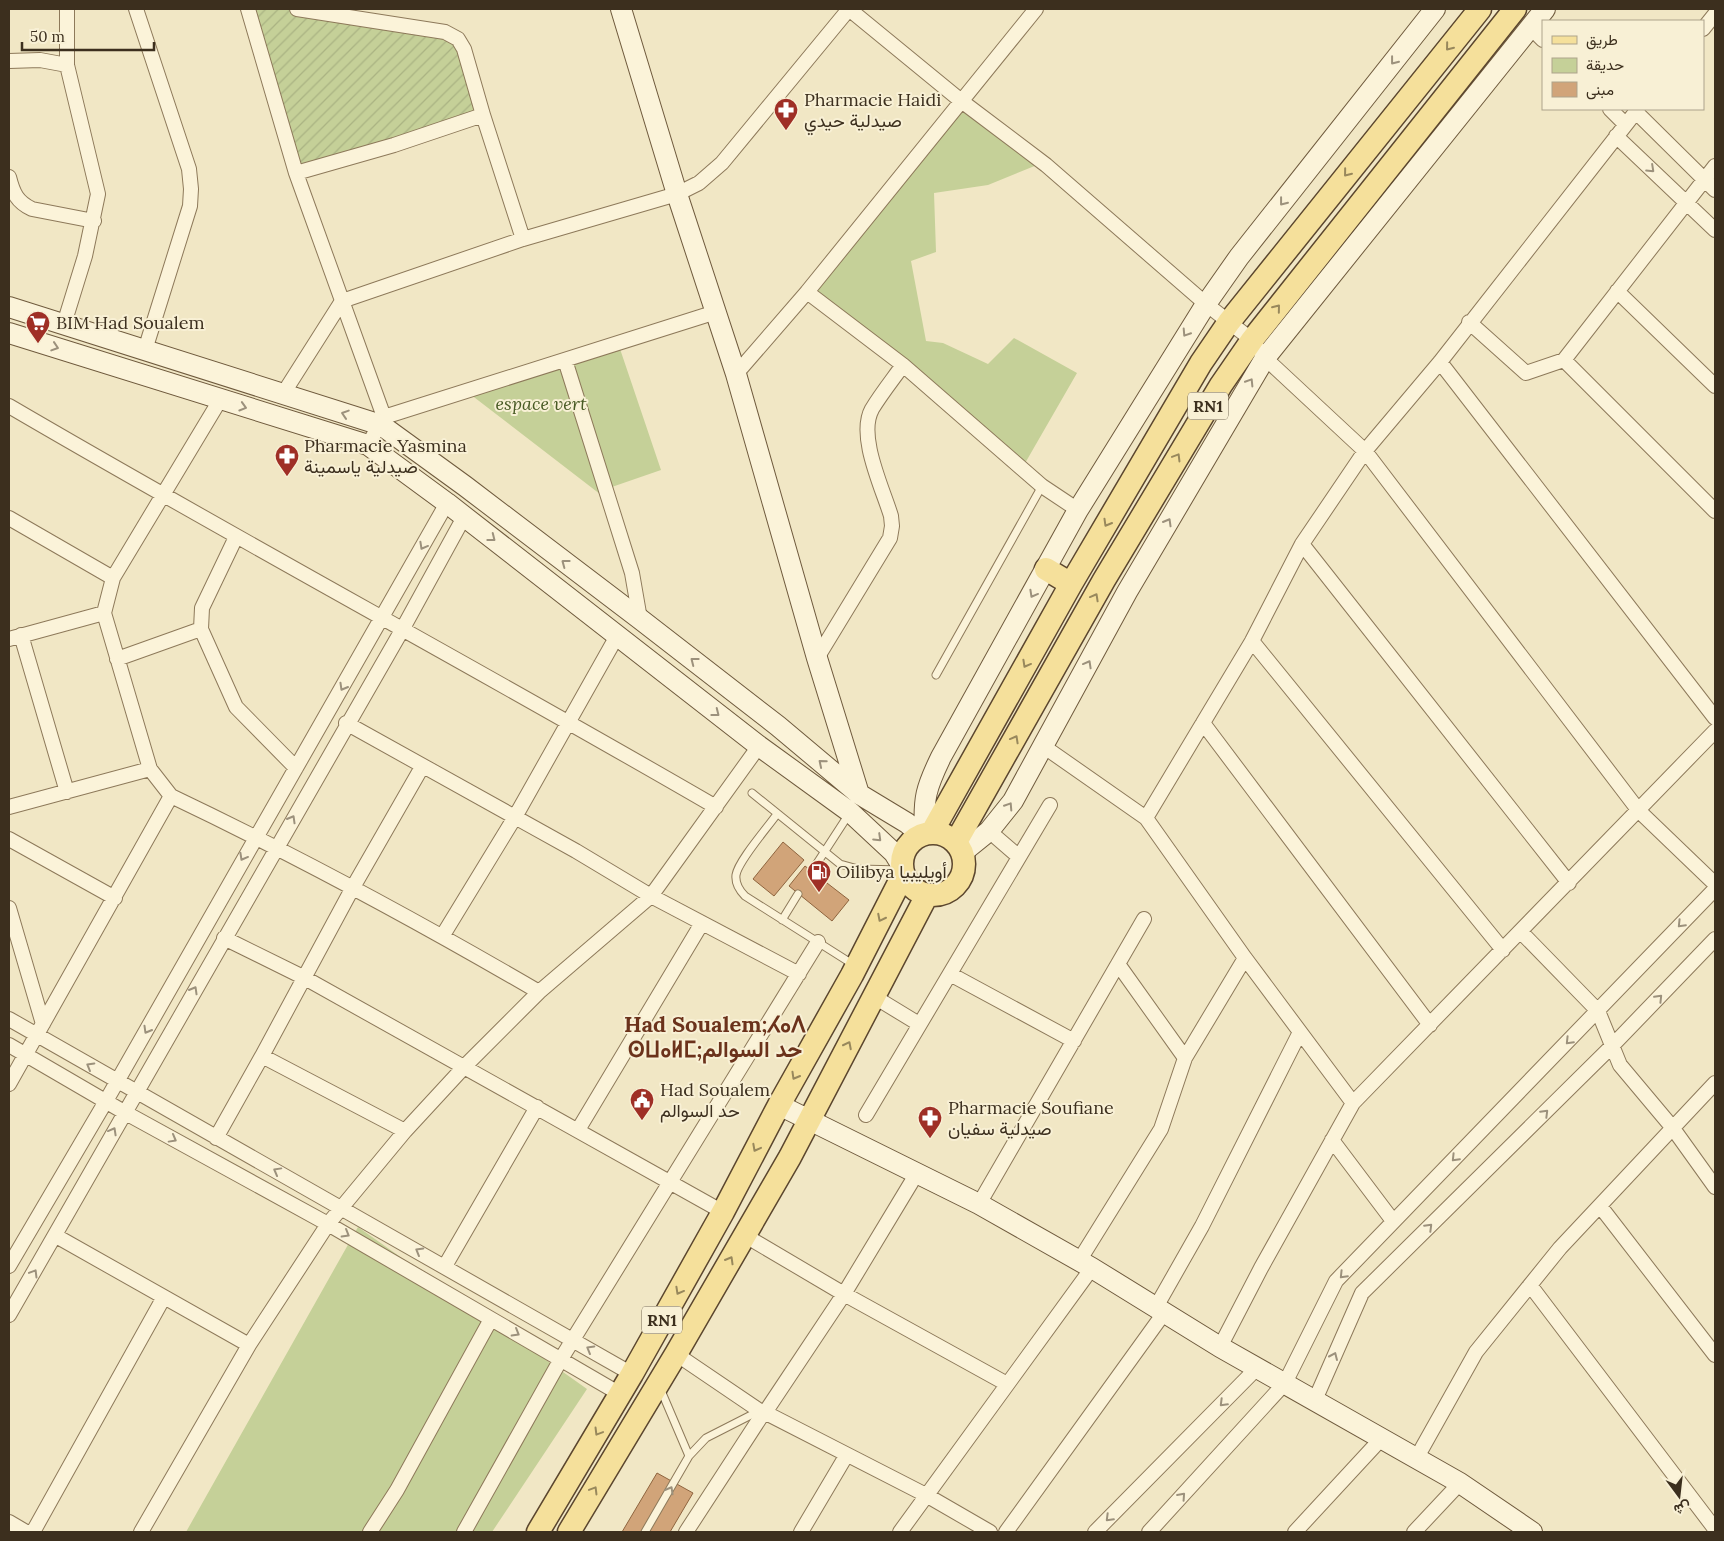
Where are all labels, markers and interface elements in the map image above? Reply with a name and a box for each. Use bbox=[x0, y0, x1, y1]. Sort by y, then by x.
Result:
scale bar bbox=[22, 20, 155, 52]
legend bbox=[1542, 20, 1704, 110]
text: 50 m bbox=[30, 27, 65, 46]
text: طريق bbox=[1586, 30, 1618, 50]
one-way arrow bbox=[1446, 41, 1455, 50]
one-way arrow bbox=[1391, 55, 1399, 64]
text: حديقة bbox=[1586, 55, 1624, 74]
text: مبنى bbox=[1586, 80, 1614, 100]
place label: Pharmacie Haidi صيدلية حيدي bbox=[804, 88, 941, 136]
pharmacy icon: Pharmacie Haidi صيدلية حيدي bbox=[773, 97, 799, 131]
one-way arrow bbox=[1646, 163, 1655, 172]
one-way arrow bbox=[1344, 167, 1352, 176]
one-way arrow bbox=[1279, 197, 1288, 206]
one-way arrow bbox=[1272, 305, 1280, 314]
supermarket icon: BIM Had Soualem bbox=[25, 310, 51, 344]
place label: BIM Had Soualem bbox=[56, 311, 205, 334]
one-way arrow bbox=[1183, 328, 1193, 337]
one-way arrow bbox=[50, 342, 59, 352]
one-way arrow bbox=[1244, 379, 1254, 388]
park label: espace vert bbox=[495, 392, 587, 415]
road number: RN1 bbox=[1188, 392, 1228, 420]
one-way arrow bbox=[239, 402, 247, 412]
one-way arrow bbox=[342, 409, 350, 419]
place label: Pharmacie Yasmina صيدلية ياسمينة bbox=[304, 434, 467, 478]
pharmacy icon: Pharmacie Yasmina صيدلية ياسمينة bbox=[274, 443, 300, 477]
one-way arrow bbox=[1171, 454, 1181, 463]
one-way arrow bbox=[1104, 517, 1114, 526]
one-way arrow bbox=[1161, 519, 1171, 528]
one-way arrow bbox=[486, 533, 495, 541]
one-way arrow bbox=[419, 540, 429, 549]
one-way arrow bbox=[562, 560, 571, 568]
one-way arrow bbox=[1029, 588, 1039, 597]
one-way arrow bbox=[1088, 594, 1098, 603]
one-way arrow bbox=[691, 658, 700, 667]
one-way arrow bbox=[1023, 658, 1033, 667]
one-way arrow bbox=[1082, 660, 1092, 669]
one-way arrow bbox=[339, 682, 349, 691]
one-way arrow bbox=[711, 708, 720, 717]
one-way arrow bbox=[1008, 735, 1018, 744]
one-way arrow bbox=[818, 759, 827, 768]
one-way arrow bbox=[1003, 802, 1013, 811]
one-way arrow bbox=[286, 815, 296, 824]
one-way arrow bbox=[872, 832, 881, 841]
one-way arrow bbox=[240, 852, 250, 861]
fuel station icon: Oilibya أويليبيا bbox=[806, 859, 832, 893]
place label: Oilibya أويليبيا bbox=[836, 860, 947, 883]
one-way arrow bbox=[877, 913, 887, 922]
one-way arrow bbox=[1678, 919, 1687, 928]
one-way arrow bbox=[188, 987, 198, 996]
one-way arrow bbox=[1653, 994, 1662, 1003]
district label: Had Soualem;ⵃⴰⴷ ⵙⵡⴰⵍⵎ;حد السوالم bbox=[624, 1010, 806, 1064]
one-way arrow bbox=[143, 1024, 153, 1033]
one-way arrow bbox=[1565, 1035, 1574, 1044]
one-way arrow bbox=[842, 1041, 852, 1050]
one-way arrow bbox=[86, 1063, 95, 1073]
one-way arrow bbox=[792, 1071, 802, 1080]
place label: Had Soualem حد السوالم bbox=[660, 1078, 770, 1123]
public building icon: Had Soualem حد السوالم bbox=[629, 1087, 655, 1121]
place label: Pharmacie Soufiane صيدلية سفيان bbox=[948, 1096, 1114, 1140]
pharmacy icon: Pharmacie Soufiane صيدلية سفيان bbox=[917, 1105, 943, 1139]
one-way arrow bbox=[1539, 1110, 1548, 1119]
one-way arrow bbox=[107, 1128, 117, 1137]
one-way arrow bbox=[167, 1132, 176, 1142]
one-way arrow bbox=[753, 1143, 763, 1152]
one-way arrow bbox=[1452, 1152, 1461, 1161]
one-way arrow bbox=[274, 1167, 283, 1177]
one-way arrow bbox=[1423, 1224, 1432, 1233]
one-way arrow bbox=[340, 1228, 349, 1238]
one-way arrow bbox=[415, 1247, 424, 1257]
one-way arrow bbox=[723, 1256, 733, 1265]
one-way arrow bbox=[1339, 1269, 1348, 1278]
one-way arrow bbox=[27, 1270, 37, 1279]
one-way arrow bbox=[675, 1285, 685, 1294]
road number: RN1 bbox=[642, 1306, 682, 1334]
one-way arrow bbox=[511, 1327, 520, 1337]
one-way arrow bbox=[587, 1346, 596, 1356]
one-way arrow bbox=[1328, 1352, 1339, 1361]
one-way arrow bbox=[1220, 1397, 1229, 1406]
one-way arrow bbox=[594, 1426, 604, 1435]
north arrow bbox=[1654, 1471, 1704, 1521]
one-way arrow bbox=[663, 1486, 673, 1495]
one-way arrow bbox=[588, 1487, 598, 1496]
one-way arrow bbox=[1176, 1493, 1185, 1502]
text: ش bbox=[1672, 1498, 1693, 1519]
one-way arrow bbox=[1106, 1513, 1115, 1522]

